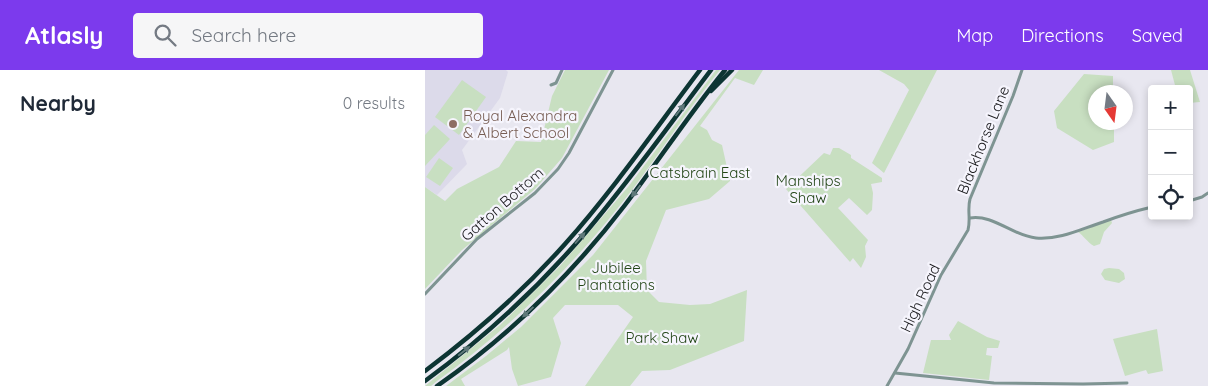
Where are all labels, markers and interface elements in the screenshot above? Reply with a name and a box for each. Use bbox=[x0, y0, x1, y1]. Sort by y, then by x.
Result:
search box bbox=[133, 13, 483, 58]
text: Atlasly bbox=[25, 20, 103, 50]
icon: search bbox=[151, 21, 179, 49]
text: Search here bbox=[191, 23, 296, 47]
text: Map bbox=[956, 24, 993, 47]
text: Directions bbox=[1021, 24, 1104, 47]
text: Saved bbox=[1132, 24, 1183, 47]
street label: Blackhorse Lane bbox=[953, 83, 1013, 197]
north arrow bbox=[1088, 85, 1133, 130]
map controls bbox=[1148, 85, 1193, 220]
button: + bbox=[1148, 85, 1193, 130]
text: Nearby bbox=[20, 90, 96, 116]
text: 0 results bbox=[343, 93, 405, 113]
one-way arrow bbox=[675, 104, 686, 117]
place label: Royal Alexandra & Albert School bbox=[463, 106, 577, 142]
marker: Royal Alexandra & Albert School bbox=[447, 118, 459, 130]
button: − bbox=[1148, 130, 1193, 175]
street label: Gatton Bottom bbox=[457, 163, 547, 245]
park label: Catsbrain East bbox=[650, 163, 750, 182]
park label: Manships Shaw bbox=[775, 171, 841, 207]
button: locate bbox=[1148, 175, 1193, 220]
one-way arrow bbox=[630, 184, 641, 197]
one-way arrow bbox=[575, 232, 586, 245]
park label: Jubilee Plantations bbox=[577, 258, 655, 294]
street label: High Road bbox=[896, 261, 944, 335]
one-way arrow bbox=[522, 306, 534, 318]
park label: Park Shaw bbox=[625, 328, 699, 347]
one-way arrow bbox=[457, 346, 470, 357]

